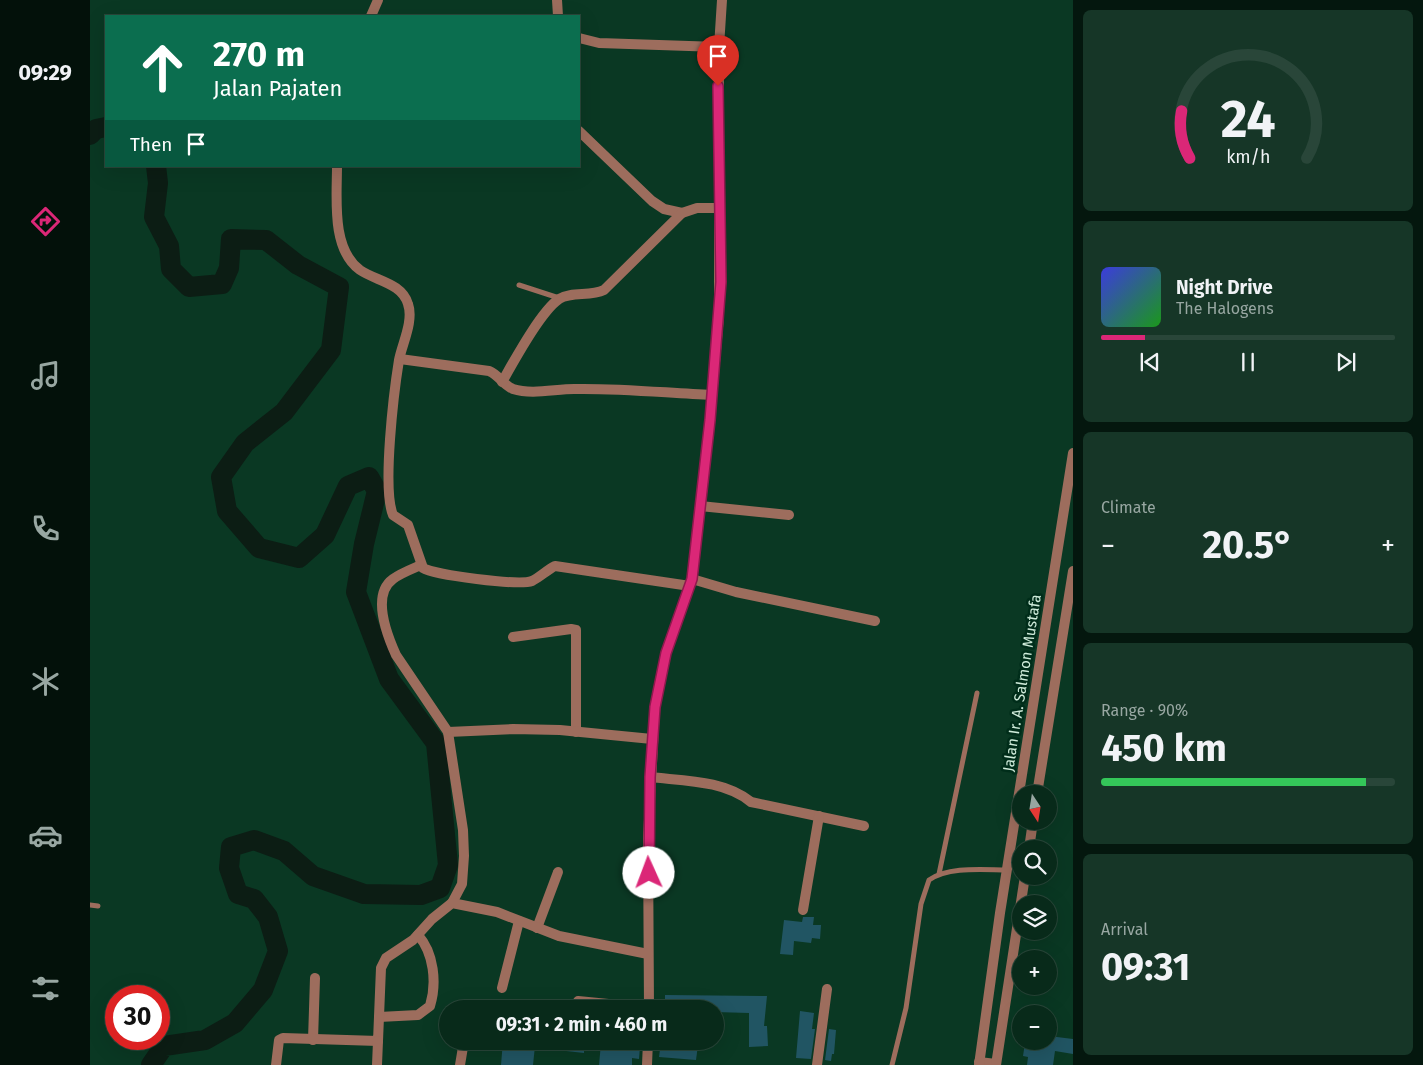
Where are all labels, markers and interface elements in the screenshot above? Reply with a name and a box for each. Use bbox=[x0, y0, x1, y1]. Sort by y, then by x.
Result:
text: 270 m bbox=[213, 33, 305, 75]
icon: ahead bbox=[130, 35, 195, 100]
pin bbox=[697, 35, 739, 86]
icon: arrive bbox=[704, 42, 732, 70]
text: 09:29 bbox=[18, 59, 72, 86]
text: Jalan Pajaten bbox=[213, 75, 342, 102]
text: 24 bbox=[1221, 88, 1275, 151]
icon: arrive bbox=[182, 130, 210, 158]
text: Then bbox=[130, 133, 172, 156]
text: km/h bbox=[1226, 146, 1270, 168]
icon: directions bbox=[28, 204, 63, 239]
text: Night Drive bbox=[1176, 276, 1273, 299]
text: The Halogens bbox=[1176, 299, 1274, 318]
icon: previous bbox=[1136, 348, 1164, 376]
icon: pause bbox=[1234, 348, 1262, 376]
icon: next bbox=[1332, 348, 1360, 376]
icon: music bbox=[28, 358, 63, 393]
text: Climate bbox=[1101, 498, 1156, 517]
icon: phone bbox=[28, 511, 63, 546]
text: 20.5° bbox=[1202, 522, 1294, 568]
text: − bbox=[1101, 529, 1115, 562]
text: + bbox=[1381, 529, 1395, 562]
street label: Jalan Ir. A. Salmon Mustafa bbox=[999, 593, 1045, 773]
icon: climate bbox=[28, 664, 63, 699]
text: Range · 90% bbox=[1101, 701, 1188, 720]
text: 450 km bbox=[1101, 725, 1227, 771]
north arrow bbox=[1012, 785, 1058, 830]
map controls bbox=[1012, 785, 1057, 1050]
icon: car bbox=[28, 818, 63, 853]
button: search bbox=[1012, 840, 1057, 885]
position arrow bbox=[622, 846, 674, 898]
button: layers bbox=[1012, 895, 1057, 940]
text: Arrival bbox=[1101, 920, 1148, 939]
text: 09:31 bbox=[1101, 944, 1190, 990]
button: + bbox=[1012, 950, 1057, 995]
icon: filters bbox=[28, 971, 63, 1006]
speed limit sign: 30 bbox=[105, 985, 170, 1050]
button: − bbox=[1012, 1005, 1057, 1050]
text: 09:31 · 2 min · 460 m bbox=[496, 1013, 667, 1036]

